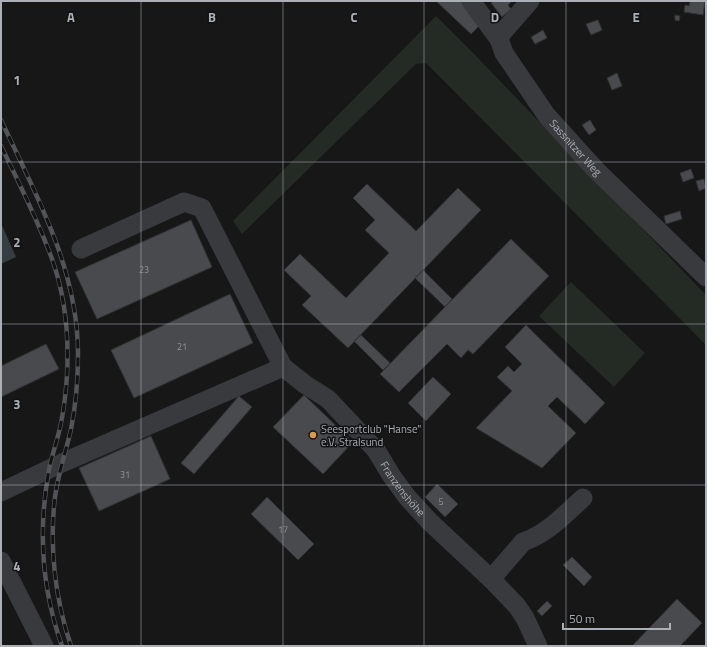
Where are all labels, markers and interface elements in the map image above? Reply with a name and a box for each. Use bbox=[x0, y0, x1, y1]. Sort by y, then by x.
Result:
text: A bbox=[67, 7, 75, 27]
text: B bbox=[208, 7, 216, 27]
text: C bbox=[350, 7, 358, 27]
text: D bbox=[491, 7, 499, 27]
text: E bbox=[632, 7, 640, 27]
text: 1 bbox=[13, 70, 21, 90]
street label: Sassnitzer Weg bbox=[546, 116, 606, 180]
text: 2 bbox=[13, 232, 21, 252]
house number: 23 bbox=[139, 263, 149, 276]
house number: 21 bbox=[177, 340, 187, 353]
text: 3 bbox=[13, 394, 21, 414]
place label: Seesportclub "Hanse" e.V. Stralsund bbox=[321, 421, 421, 450]
marker: Seesportclub "Hanse" e.V. Stralsund bbox=[308, 430, 318, 440]
street label: Franzenshöhe bbox=[377, 458, 429, 520]
house number: 31 bbox=[120, 468, 130, 481]
house number: 5 bbox=[438, 495, 444, 508]
house number: 17 bbox=[278, 523, 288, 536]
text: 4 bbox=[13, 556, 21, 576]
scale bar bbox=[563, 605, 670, 631]
text: 50 m bbox=[569, 609, 595, 628]

